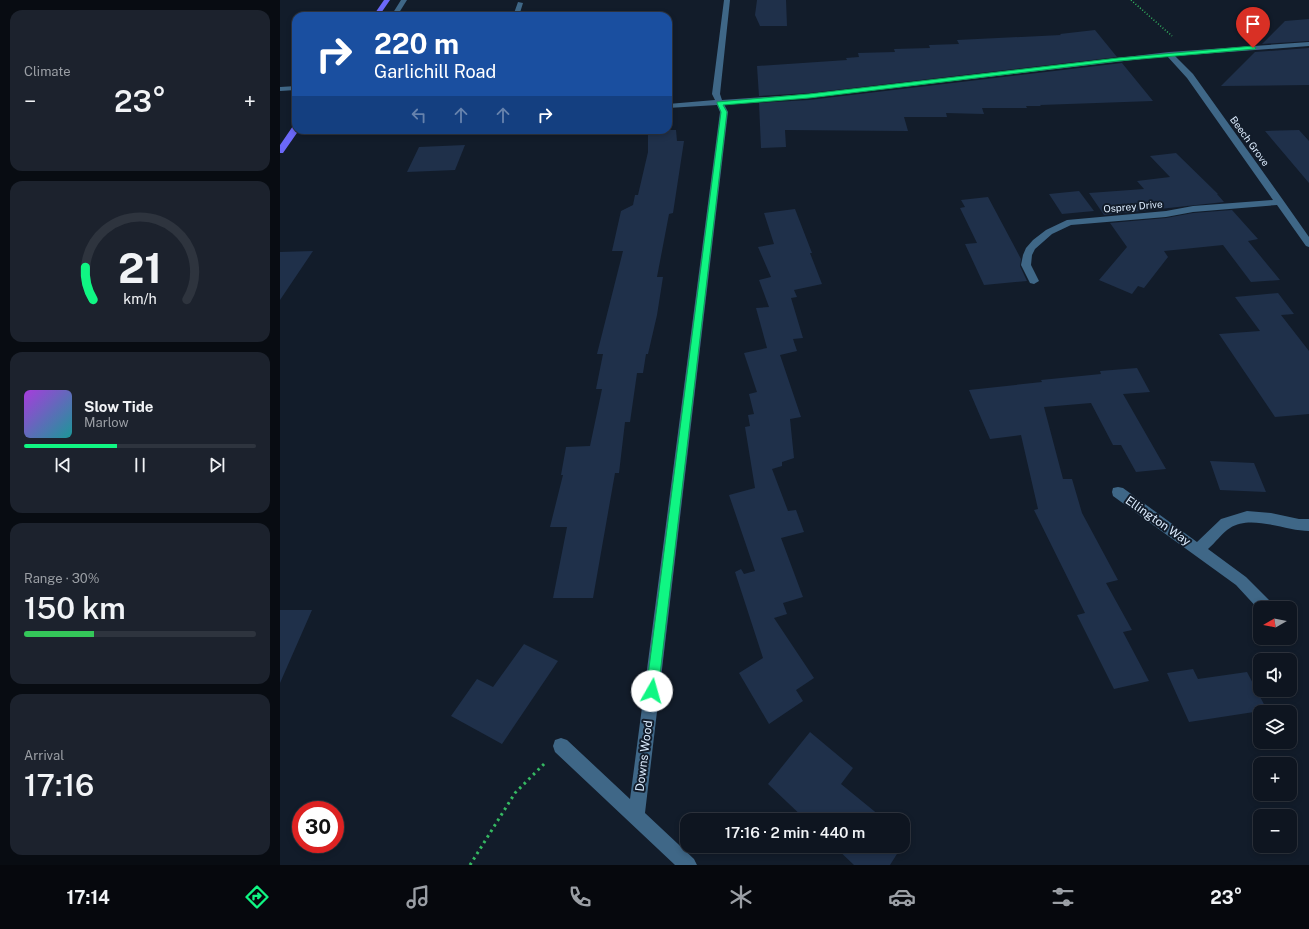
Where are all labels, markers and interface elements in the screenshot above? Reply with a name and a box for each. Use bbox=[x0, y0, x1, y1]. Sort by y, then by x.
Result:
pin bbox=[1236, 7.0, 1270, 48]
icon: arrive bbox=[1242, 13, 1264, 35]
text: 220 m bbox=[374, 27, 459, 60]
icon: right bbox=[308, 28, 360, 80]
text: Garlichill Road bbox=[374, 61, 496, 82]
text: Climate bbox=[24, 64, 71, 79]
text: 23° bbox=[114, 83, 166, 119]
text: − bbox=[24, 88, 36, 114]
text: + bbox=[244, 88, 256, 114]
icon: left bbox=[408, 104, 430, 126]
icon: ahead bbox=[450, 104, 472, 126]
icon: ahead bbox=[492, 104, 514, 126]
icon: right bbox=[534, 104, 556, 126]
street label: Beech Grove bbox=[1228, 114, 1272, 169]
street label: Osprey Drive bbox=[1103, 197, 1163, 215]
text: 21 bbox=[118, 242, 162, 291]
text: km/h bbox=[123, 289, 157, 306]
text: Slow Tide bbox=[84, 398, 153, 415]
text: Marlow bbox=[84, 415, 129, 430]
icon: previous bbox=[52, 454, 74, 476]
icon: pause bbox=[129, 454, 151, 476]
icon: next bbox=[206, 454, 228, 476]
street label: Ellington Way bbox=[1123, 493, 1194, 549]
text: Range · 30% bbox=[24, 571, 100, 586]
text: 150 km bbox=[24, 590, 126, 626]
north arrow bbox=[1253, 601, 1297, 645]
map controls bbox=[1253, 601, 1297, 853]
button: sound bbox=[1253, 653, 1297, 697]
position arrow bbox=[631, 670, 673, 712]
button: layers bbox=[1253, 705, 1297, 749]
street label: Downs Wood bbox=[633, 720, 655, 792]
text: Arrival bbox=[24, 748, 64, 763]
button: + bbox=[1253, 757, 1297, 801]
text: 17:16 bbox=[24, 767, 94, 803]
speed limit sign: 30 bbox=[292, 801, 344, 853]
button: − bbox=[1253, 809, 1297, 853]
text: 17:16 · 2 min · 440 m bbox=[725, 824, 865, 841]
icon: directions bbox=[243, 883, 271, 911]
icon: music bbox=[404, 883, 432, 911]
icon: phone bbox=[566, 883, 594, 911]
icon: climate bbox=[727, 883, 755, 911]
icon: car bbox=[888, 883, 916, 911]
icon: filters bbox=[1049, 883, 1077, 911]
text: 17:14 bbox=[67, 887, 110, 908]
text: 23° bbox=[1210, 887, 1242, 908]

